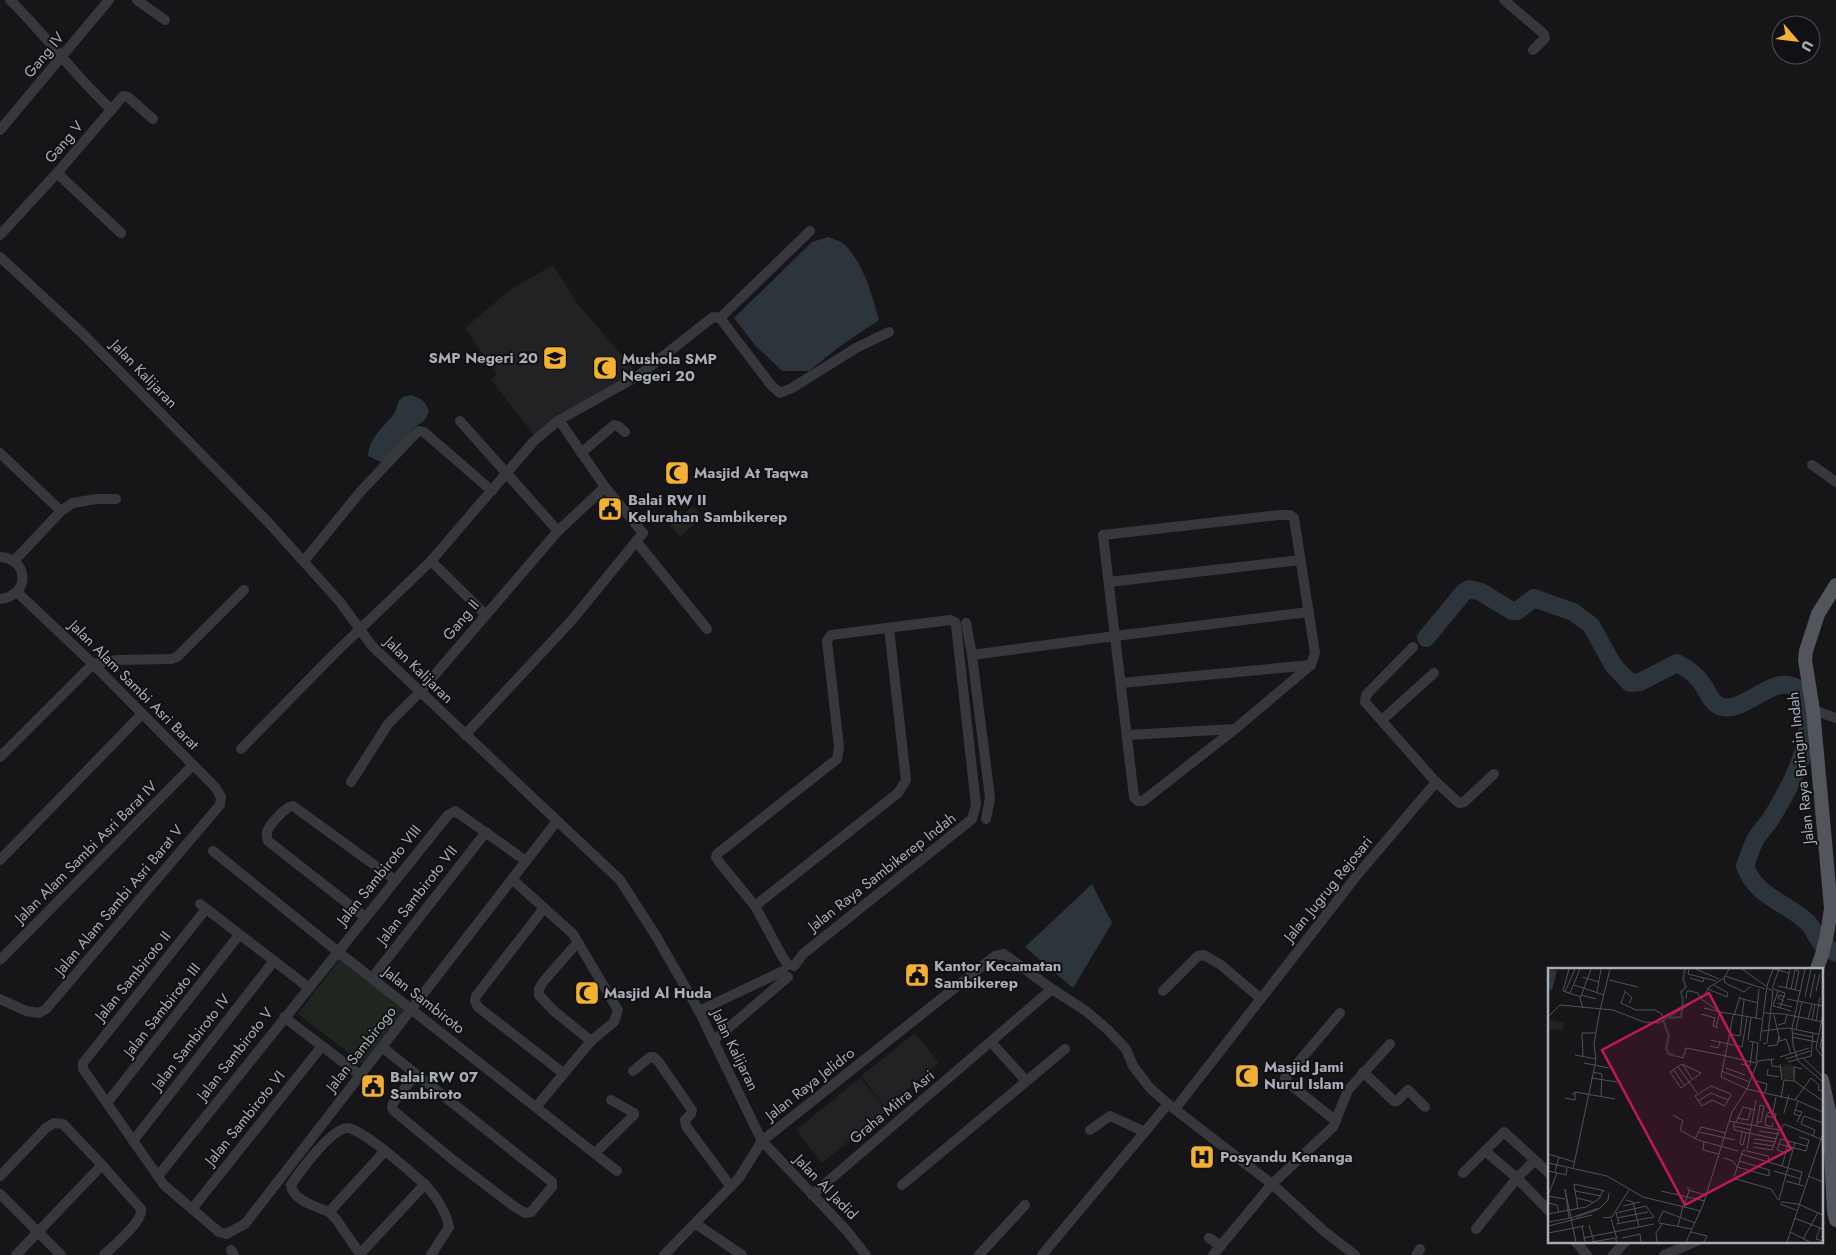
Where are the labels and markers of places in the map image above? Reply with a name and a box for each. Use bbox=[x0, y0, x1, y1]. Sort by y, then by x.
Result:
school or university icon: SMP Negeri 20 bbox=[542, 345, 568, 371]
place label: SMP Negeri 20 bbox=[429, 347, 538, 369]
place label: Mushola SMP Negeri 20 bbox=[622, 348, 717, 387]
mosque icon: Mushola SMP Negeri 20 bbox=[592, 355, 618, 381]
mosque icon: Masjid At Taqwa bbox=[664, 460, 690, 486]
place label: Masjid At Taqwa bbox=[694, 462, 808, 484]
place label: Balai RW II Kelurahan Sambikerep bbox=[628, 489, 787, 528]
public building icon: Balai RW II Kelurahan Sambikerep bbox=[597, 496, 623, 522]
place label: Kantor Kecamatan Sambikerep bbox=[934, 955, 1061, 994]
public building icon: Kantor Kecamatan Sambikerep bbox=[904, 962, 930, 988]
mosque icon: Masjid Al Huda bbox=[574, 980, 600, 1006]
place label: Masjid Al Huda bbox=[604, 982, 712, 1004]
place label: Masjid Jami Nurul Islam bbox=[1264, 1056, 1344, 1095]
mosque icon: Masjid Jami Nurul Islam bbox=[1234, 1063, 1260, 1089]
place label: Balai RW 07 Sambiroto bbox=[390, 1066, 479, 1105]
public building icon: Balai RW 07 Sambiroto bbox=[360, 1073, 386, 1099]
hospital icon: Posyandu Kenanga bbox=[1189, 1144, 1215, 1170]
place label: Posyandu Kenanga bbox=[1220, 1146, 1353, 1168]

